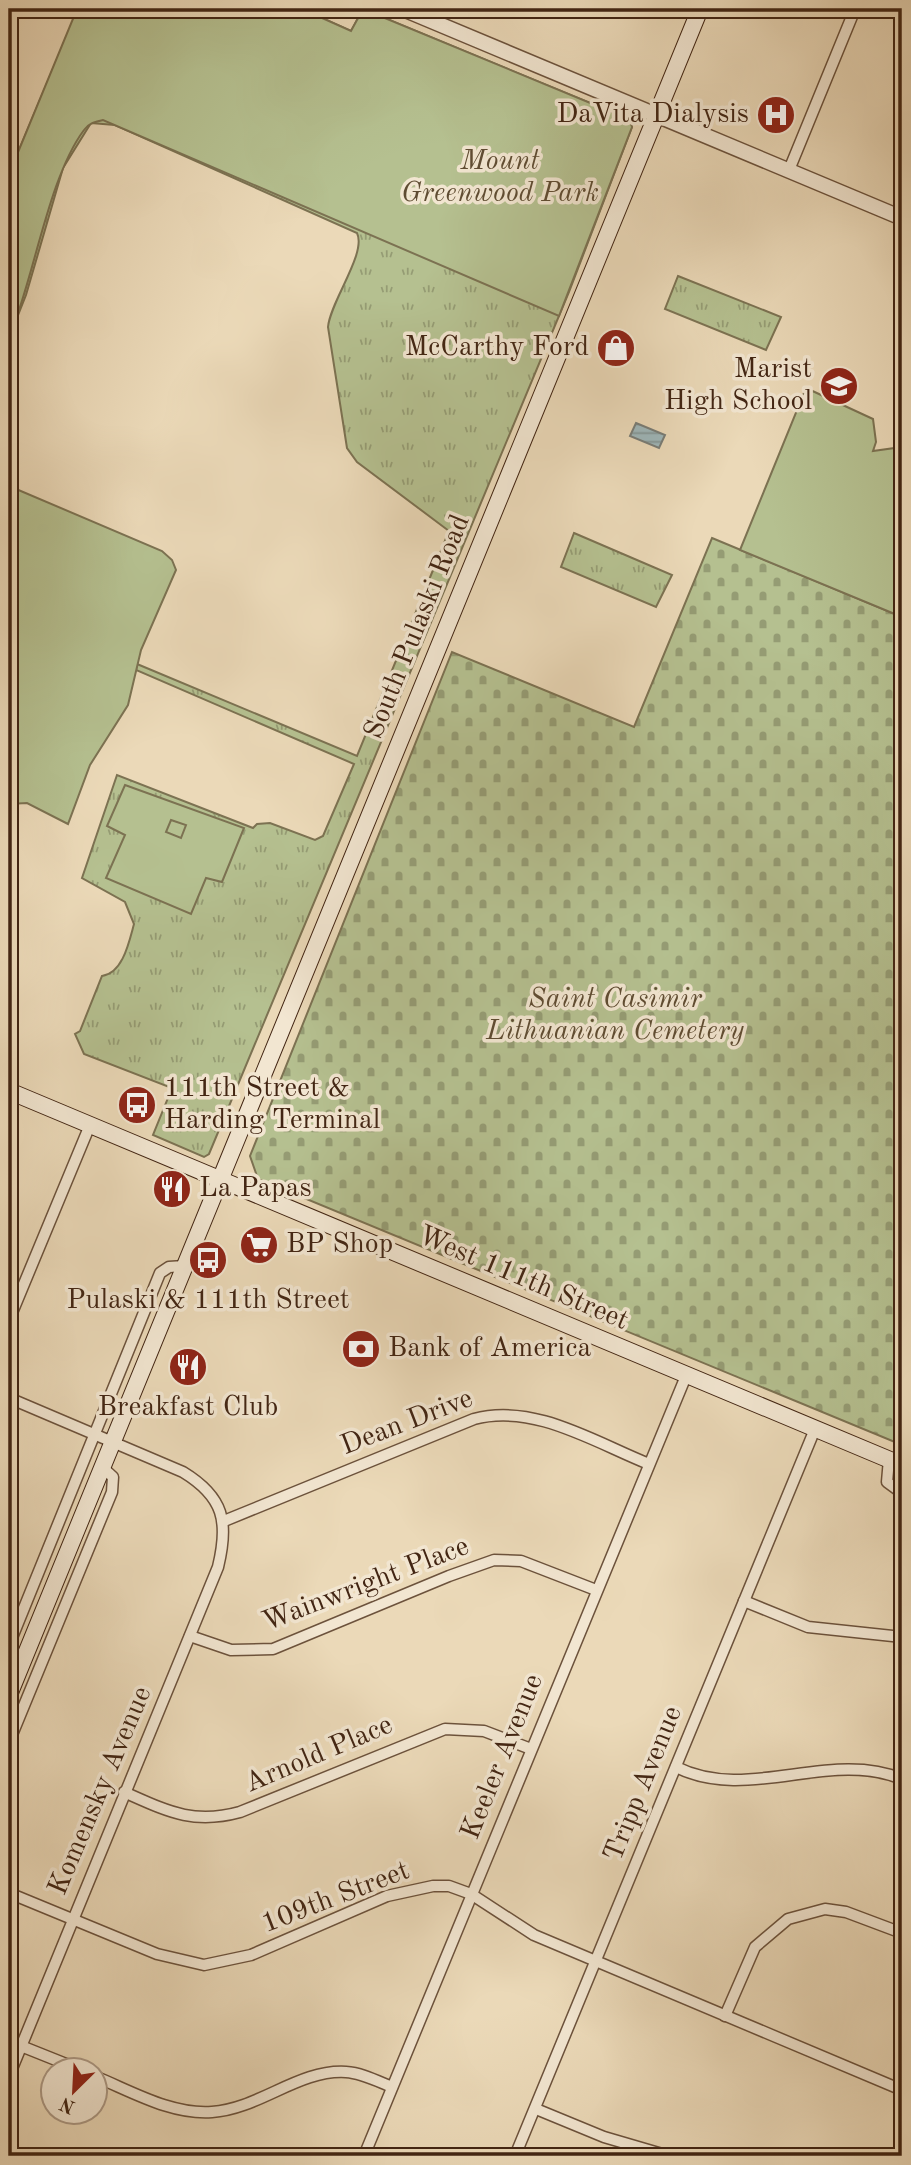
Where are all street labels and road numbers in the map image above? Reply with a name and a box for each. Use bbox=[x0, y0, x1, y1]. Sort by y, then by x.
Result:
street label: South Pulaski Road bbox=[360, 511, 476, 743]
street label: West 111th Street bbox=[414, 1222, 632, 1336]
street label: Dean Drive bbox=[337, 1385, 477, 1461]
street label: Wainwright Place bbox=[259, 1533, 473, 1637]
street label: Keeler Avenue bbox=[457, 1670, 549, 1844]
street label: Komensky Avenue bbox=[44, 1683, 158, 1899]
street label: Tripp Avenue bbox=[600, 1702, 688, 1866]
street label: Arnold Place bbox=[241, 1711, 397, 1799]
street label: 109th Street bbox=[258, 1857, 414, 1939]

